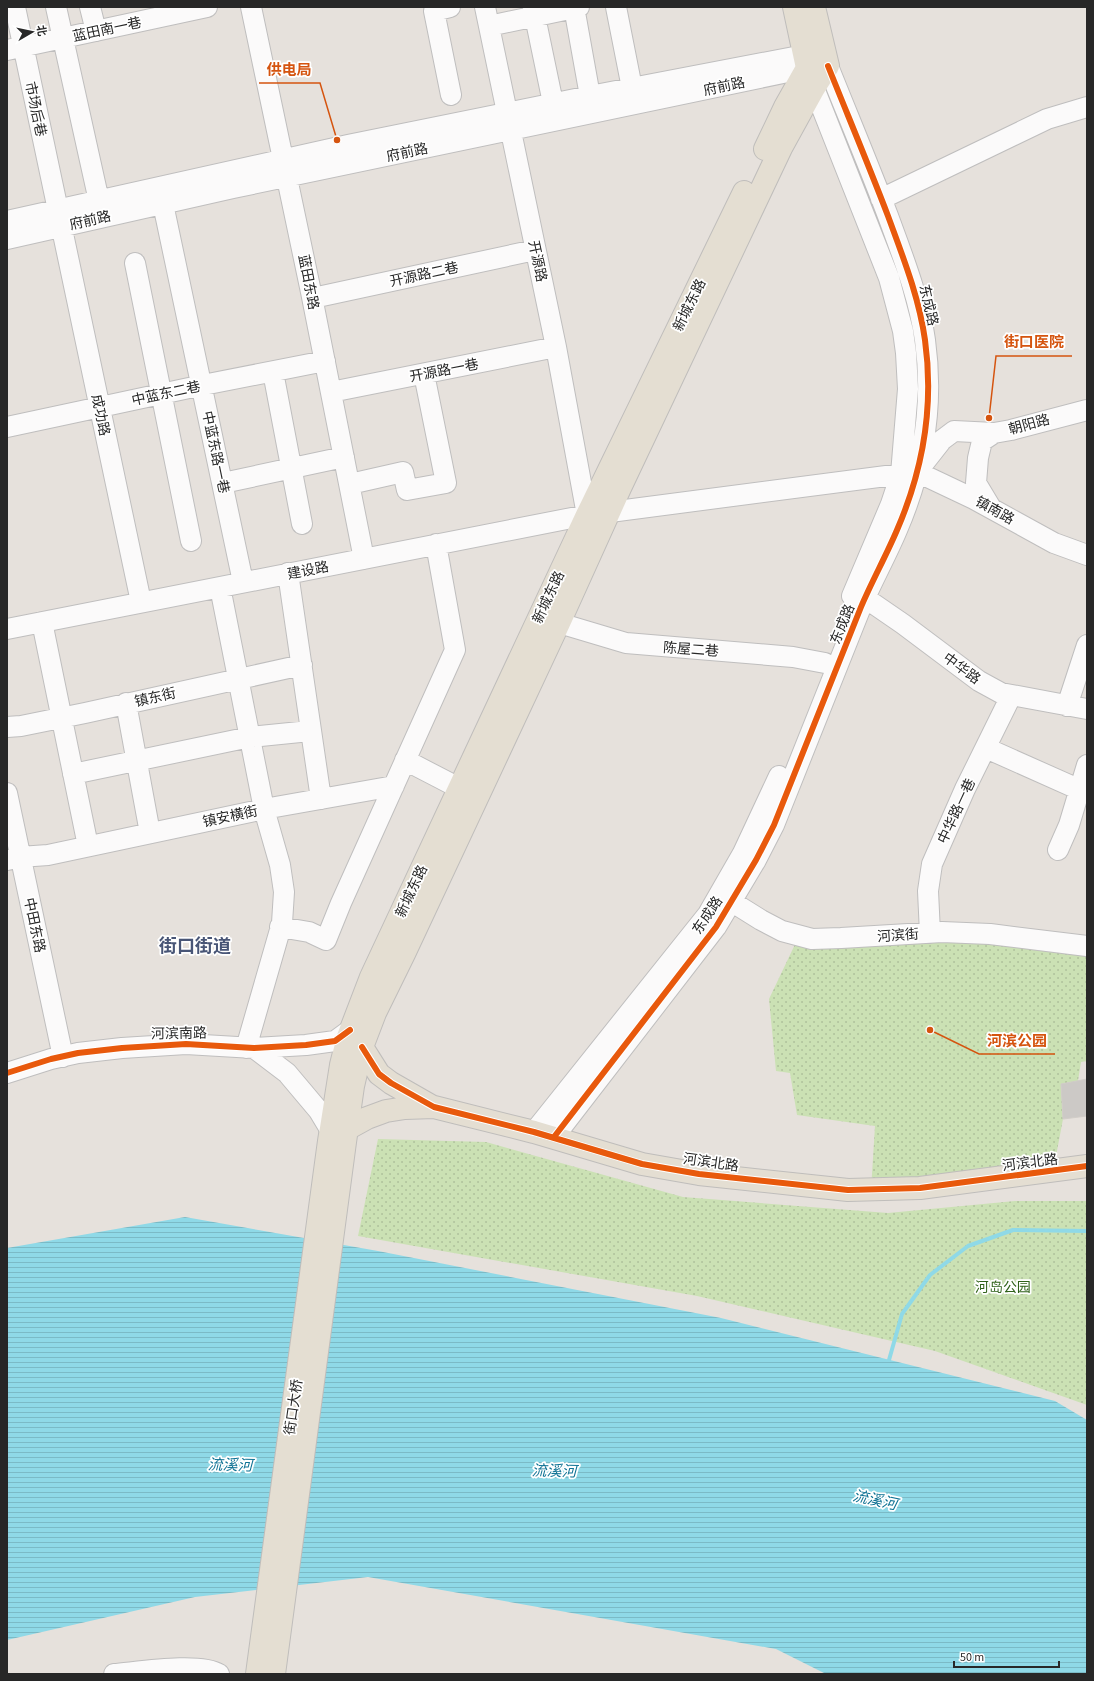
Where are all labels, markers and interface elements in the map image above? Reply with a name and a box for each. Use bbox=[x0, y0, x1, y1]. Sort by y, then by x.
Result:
north arrow bbox=[12, 12, 52, 52]
street label: 蓝田南一巷 bbox=[71, 13, 144, 47]
text: 北 bbox=[33, 24, 50, 37]
callout: 供电局 bbox=[259, 56, 320, 83]
text: 供电局 bbox=[266, 60, 312, 81]
street label: 府前路 bbox=[702, 73, 747, 101]
street label: 市场后巷 bbox=[19, 80, 51, 139]
street label: 府前路 bbox=[385, 139, 430, 167]
street label: 府前路 bbox=[68, 207, 113, 235]
street label: 开源路 bbox=[523, 239, 551, 284]
street label: 蓝田东路 bbox=[293, 253, 323, 312]
street label: 开源路二巷 bbox=[388, 258, 461, 292]
street label: 新城东路 bbox=[669, 276, 711, 335]
street label: 东成路 bbox=[914, 283, 942, 328]
callout: 街口医院 bbox=[996, 329, 1072, 356]
text: 街口医院 bbox=[1004, 332, 1064, 353]
street label: 开源路一巷 bbox=[408, 354, 480, 387]
street label: 中蓝东二巷 bbox=[130, 377, 203, 411]
street label: 成功路 bbox=[86, 393, 114, 438]
street label: 中蓝东路一巷 bbox=[197, 409, 234, 495]
street label: 朝阳路 bbox=[1006, 410, 1052, 440]
street label: 镇南路 bbox=[971, 492, 1018, 530]
street label: 建设路 bbox=[286, 557, 331, 585]
street label: 新城东路 bbox=[528, 568, 570, 627]
street label: 东成路 bbox=[826, 601, 860, 648]
street label: 陈屋二巷 bbox=[662, 638, 720, 662]
street label: 中华路 bbox=[939, 648, 984, 689]
street label: 镇东街 bbox=[133, 684, 178, 712]
street label: 中华路一巷 bbox=[933, 775, 981, 847]
street label: 镇安横街 bbox=[201, 801, 260, 833]
street label: 新城东路 bbox=[391, 862, 433, 921]
street label: 东成路 bbox=[688, 893, 728, 939]
street label: 中田东路 bbox=[18, 896, 50, 955]
street label: 河滨街 bbox=[876, 925, 920, 947]
district label: 街口街道 bbox=[159, 934, 231, 959]
street label: 河滨南路 bbox=[151, 1024, 207, 1044]
callout: 河滨公园 bbox=[979, 1027, 1055, 1054]
text: 河滨公园 bbox=[987, 1031, 1047, 1052]
street label: 河滨北路 bbox=[682, 1149, 740, 1177]
street label: 河滨北路 bbox=[1001, 1150, 1059, 1176]
park label: 河岛公园 bbox=[975, 1278, 1031, 1298]
street label: 街口大桥 bbox=[280, 1378, 308, 1436]
water label: 流溪河 bbox=[207, 1455, 256, 1476]
water label: 流溪河 bbox=[531, 1461, 580, 1482]
water label: 流溪河 bbox=[851, 1486, 902, 1516]
scale bar bbox=[954, 1643, 1059, 1669]
text: 50 m bbox=[960, 1649, 984, 1666]

